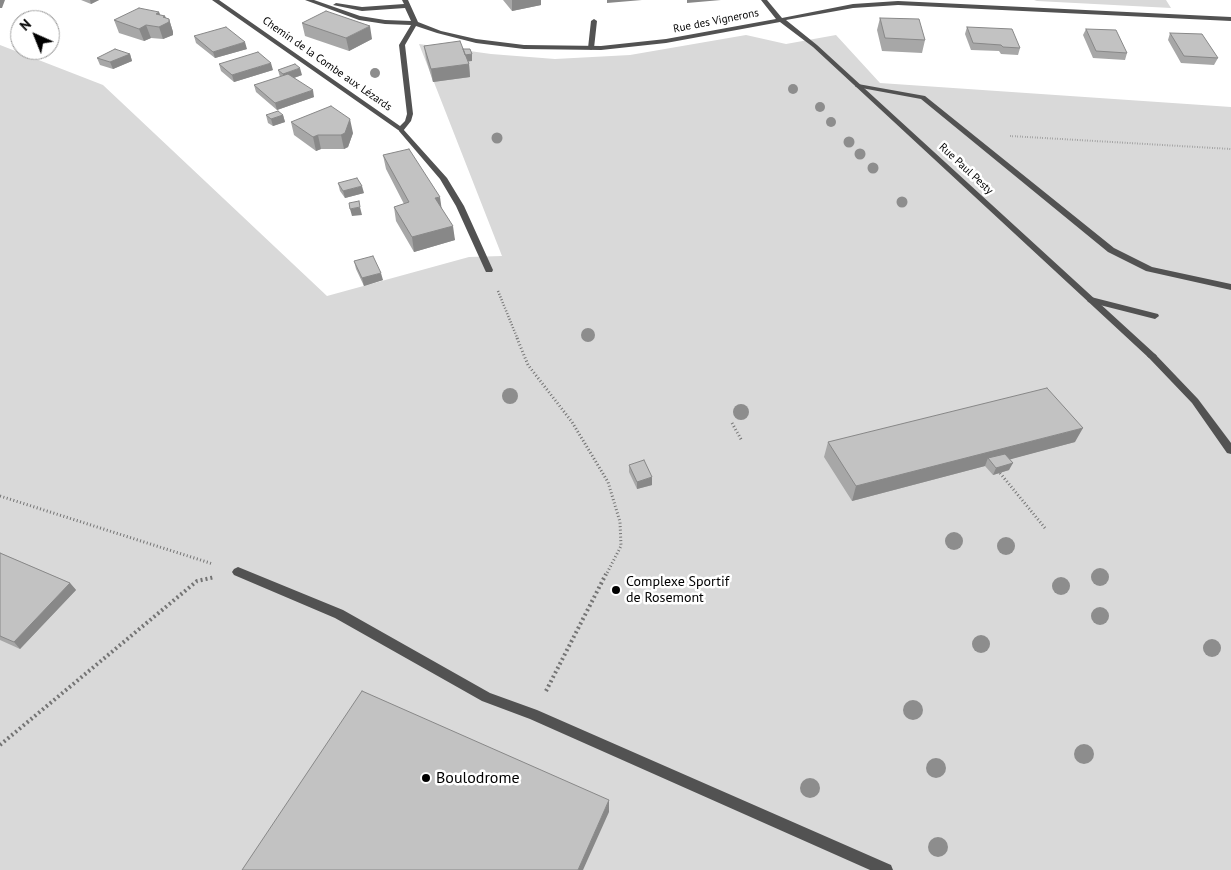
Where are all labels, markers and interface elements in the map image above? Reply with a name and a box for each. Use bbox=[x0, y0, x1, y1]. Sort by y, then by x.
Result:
street label: Rue des Vignerons bbox=[672, 6, 760, 36]
north arrow bbox=[10, 10, 60, 60]
street label: Chemin de la Combe aux Lézards bbox=[260, 14, 394, 114]
text: N bbox=[16, 15, 35, 35]
street label: Rue Paul Pesty bbox=[936, 141, 996, 197]
place label: Complexe Sportif de Rosemont bbox=[626, 574, 729, 606]
marker: Complexe Sportif de Rosemont bbox=[610, 584, 622, 596]
place label: Boulodrome bbox=[436, 768, 520, 788]
marker: Boulodrome bbox=[420, 772, 432, 784]

